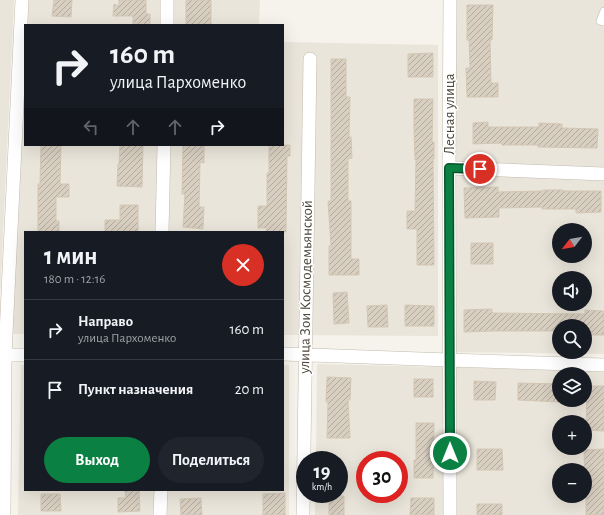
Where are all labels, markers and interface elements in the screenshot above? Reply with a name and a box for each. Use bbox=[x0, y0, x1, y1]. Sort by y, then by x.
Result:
icon: right bbox=[44, 40, 96, 92]
text: 160 m bbox=[110, 41, 175, 69]
street label: Лесная улица bbox=[442, 73, 457, 155]
text: улица Пархоменко bbox=[110, 74, 246, 92]
icon: left bbox=[80, 116, 102, 138]
icon: ahead bbox=[122, 116, 144, 138]
icon: ahead bbox=[164, 116, 186, 138]
icon: right bbox=[206, 116, 228, 138]
pin bbox=[463, 152, 497, 186]
icon: arrive bbox=[469, 158, 491, 180]
street label: улица Зои Космодемьянской bbox=[297, 200, 315, 375]
north arrow bbox=[552, 223, 592, 263]
map controls bbox=[552, 223, 592, 503]
button: close bbox=[222, 244, 264, 286]
text: 1 мин bbox=[44, 245, 98, 269]
button: sound bbox=[552, 271, 592, 311]
text: 180 m · 12:16 bbox=[44, 273, 105, 286]
text: Направо bbox=[78, 314, 133, 329]
icon: right bbox=[44, 319, 66, 341]
button: search bbox=[552, 319, 592, 359]
text: 160 m bbox=[229, 322, 264, 337]
text: улица Пархоменко bbox=[78, 332, 176, 345]
button: layers bbox=[552, 367, 592, 407]
icon: arrive bbox=[44, 379, 66, 401]
text: Пункт назначения bbox=[78, 382, 193, 397]
text: 20 m bbox=[235, 382, 264, 397]
button: + bbox=[552, 415, 592, 455]
position arrow bbox=[429, 432, 471, 474]
button: Выход bbox=[44, 437, 150, 483]
button: Поделиться bbox=[158, 437, 264, 483]
speed limit sign: 30 bbox=[356, 451, 408, 503]
text: 19 bbox=[314, 462, 330, 482]
button: − bbox=[552, 463, 592, 503]
text: km/h bbox=[312, 482, 332, 492]

